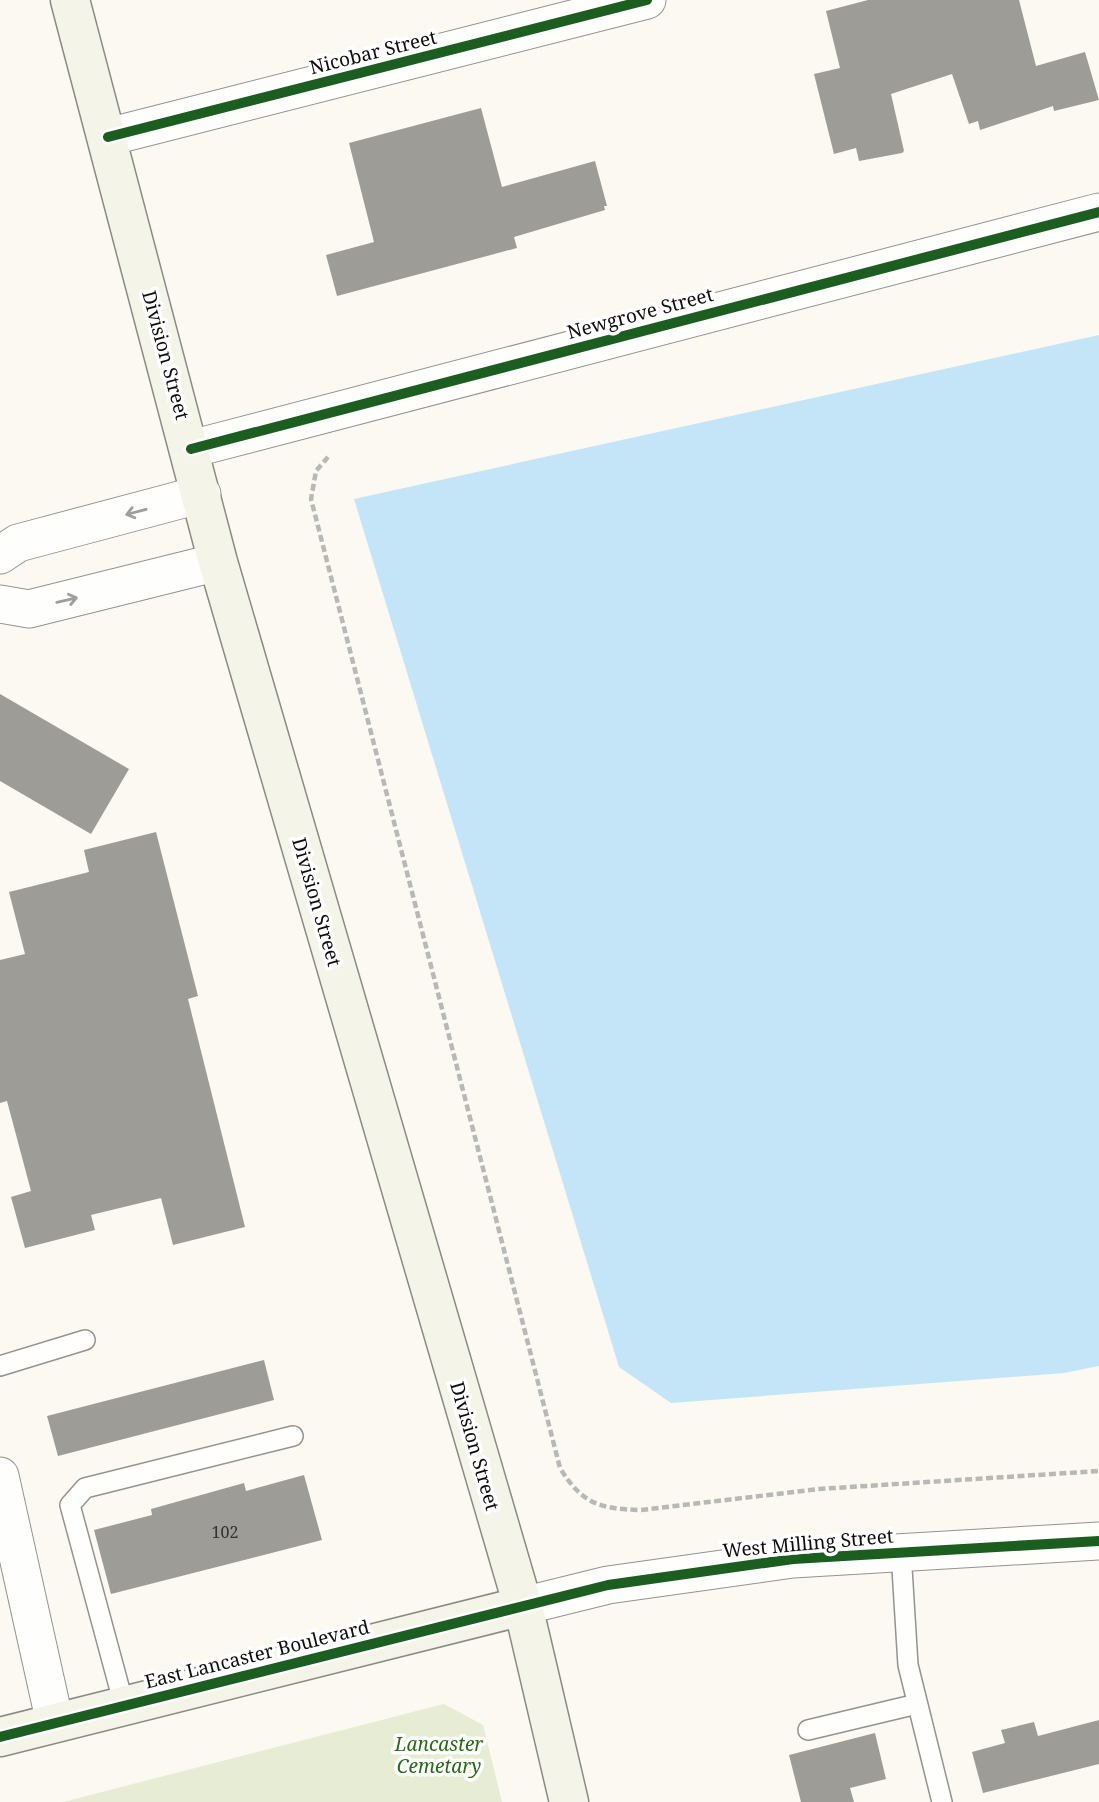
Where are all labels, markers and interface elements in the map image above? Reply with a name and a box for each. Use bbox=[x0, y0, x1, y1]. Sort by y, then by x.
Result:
street label: Nicobar Street bbox=[307, 24, 440, 80]
street label: Newgrove Street bbox=[564, 281, 716, 345]
street label: Division Street bbox=[136, 288, 196, 423]
one-way arrow bbox=[125, 506, 148, 519]
one-way arrow bbox=[55, 593, 78, 607]
street label: Division Street bbox=[286, 835, 348, 970]
street label: Division Street bbox=[444, 1379, 506, 1514]
house number: 102 bbox=[212, 1521, 238, 1543]
street label: West Milling Street bbox=[722, 1523, 895, 1563]
street label: East Lancaster Boulevard bbox=[142, 1613, 372, 1695]
park label: Lancaster Cemetary bbox=[394, 1731, 483, 1779]

